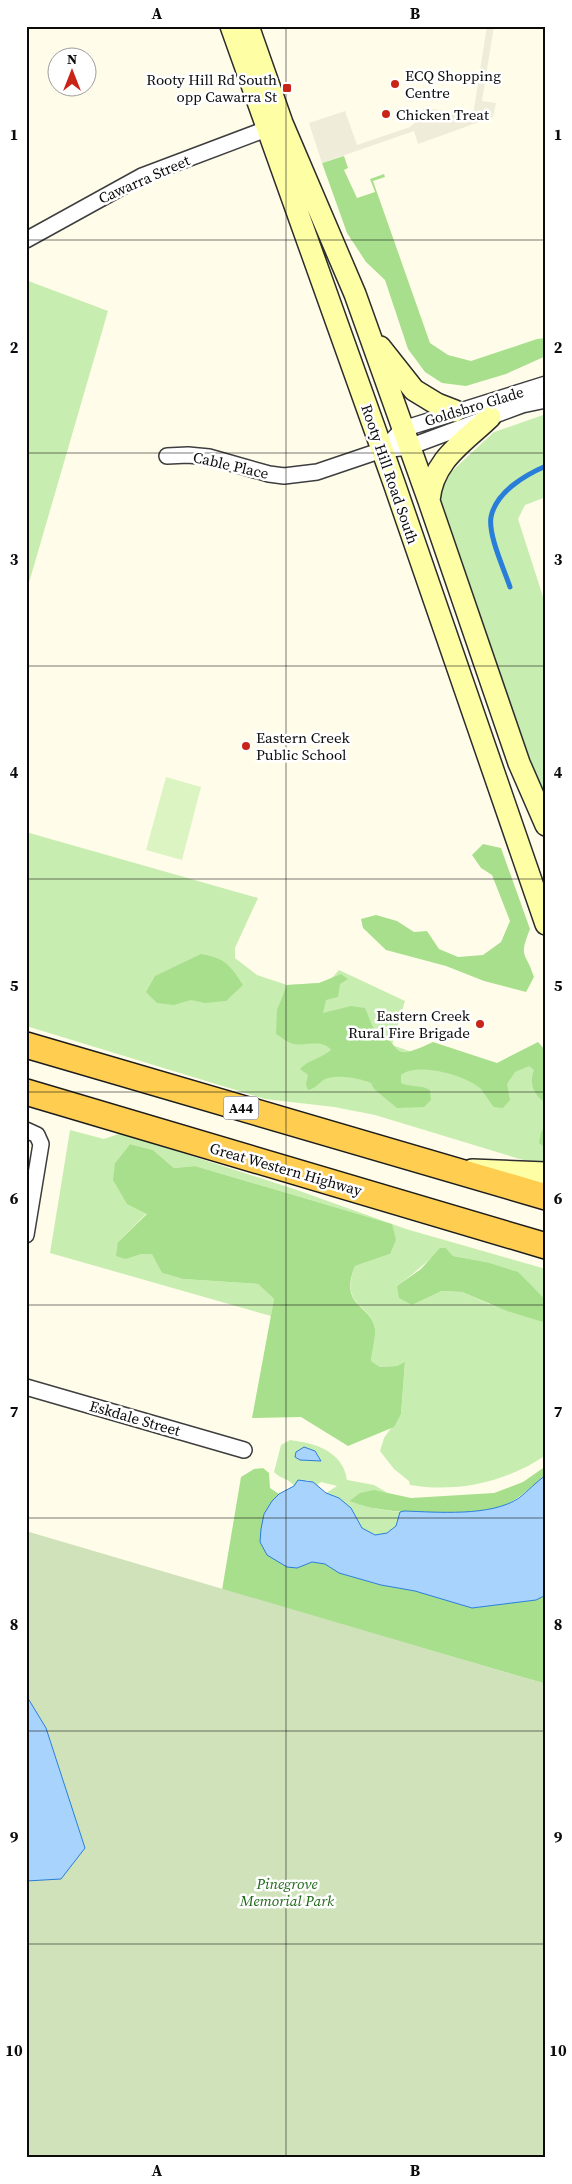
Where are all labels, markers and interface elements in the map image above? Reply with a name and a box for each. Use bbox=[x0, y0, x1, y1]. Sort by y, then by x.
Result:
text: A bbox=[152, 2, 163, 24]
text: B bbox=[410, 2, 421, 24]
north arrow bbox=[48, 48, 98, 98]
text: N bbox=[67, 49, 77, 69]
place label: ECQ Shopping Centre bbox=[405, 65, 501, 103]
place label: Rooty Hill Rd South opp Cawarra St bbox=[146, 69, 277, 107]
marker: ECQ Shopping Centre bbox=[389, 78, 401, 90]
marker: Rooty Hill Rd South opp Cawarra St bbox=[281, 82, 293, 94]
place label: Chicken Treat bbox=[396, 104, 489, 125]
marker: Chicken Treat bbox=[380, 108, 392, 120]
text: 1 bbox=[10, 123, 18, 145]
text: 1 bbox=[554, 123, 562, 145]
street label: Cawarra Street bbox=[95, 149, 193, 209]
text: 2 bbox=[10, 336, 19, 358]
text: 2 bbox=[554, 336, 563, 358]
street label: Goldsbro Glade bbox=[422, 381, 526, 431]
street label: Rooty Hill Road South bbox=[356, 401, 424, 547]
street label: Cable Place bbox=[191, 446, 271, 484]
text: 3 bbox=[10, 548, 19, 570]
text: 3 bbox=[554, 548, 563, 570]
place label: Eastern Creek Public School bbox=[256, 727, 350, 765]
marker: Eastern Creek Public School bbox=[240, 740, 252, 752]
text: 4 bbox=[10, 761, 19, 783]
text: 4 bbox=[554, 761, 563, 783]
text: 5 bbox=[10, 974, 19, 996]
text: 5 bbox=[554, 974, 563, 996]
place label: Eastern Creek Rural Fire Brigade bbox=[348, 1005, 471, 1043]
marker: Eastern Creek Rural Fire Brigade bbox=[474, 1018, 486, 1030]
road number: A44 bbox=[224, 1096, 258, 1120]
street label: Great Western Highway bbox=[207, 1137, 365, 1201]
text: 6 bbox=[10, 1187, 19, 1209]
text: 6 bbox=[554, 1187, 563, 1209]
street label: Eskdale Street bbox=[87, 1395, 183, 1441]
text: 7 bbox=[10, 1400, 19, 1422]
text: 7 bbox=[554, 1400, 563, 1422]
text: 8 bbox=[10, 1613, 18, 1635]
text: 8 bbox=[554, 1613, 562, 1635]
text: 9 bbox=[10, 1826, 19, 1848]
text: 9 bbox=[554, 1826, 563, 1848]
park label: Pinegrove Memorial Park bbox=[239, 1873, 335, 1911]
text: 10 bbox=[5, 2039, 23, 2061]
text: 10 bbox=[549, 2039, 567, 2061]
text: A bbox=[152, 2159, 163, 2181]
text: B bbox=[410, 2159, 421, 2181]

